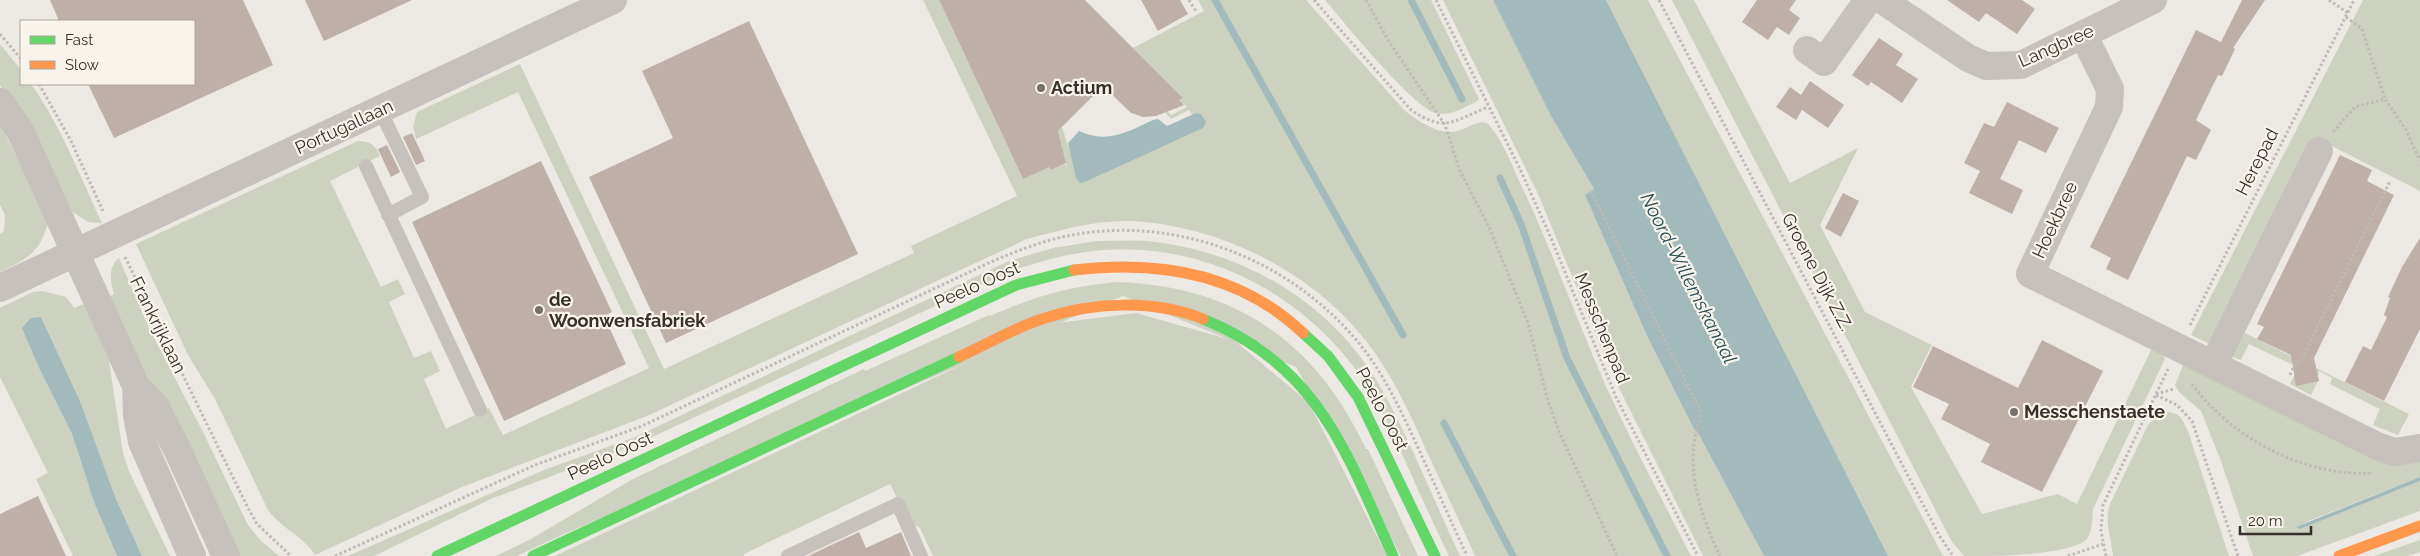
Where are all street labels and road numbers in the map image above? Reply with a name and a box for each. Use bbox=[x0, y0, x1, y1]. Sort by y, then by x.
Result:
street label: Langbree bbox=[2015, 19, 2097, 71]
street label: Portugallaan bbox=[291, 95, 396, 158]
street label: Herepad bbox=[2231, 125, 2282, 199]
street label: Hoekbree bbox=[2028, 178, 2082, 261]
street label: Groene Dijk Z.Z. bbox=[1778, 209, 1857, 334]
street label: Peelo Oost bbox=[931, 256, 1023, 313]
street label: Messchenpad bbox=[1571, 270, 1634, 386]
street label: Frankrijklaan bbox=[126, 273, 191, 377]
street label: Peelo Oost bbox=[1352, 364, 1413, 454]
street label: Peelo Oost bbox=[564, 427, 656, 484]

